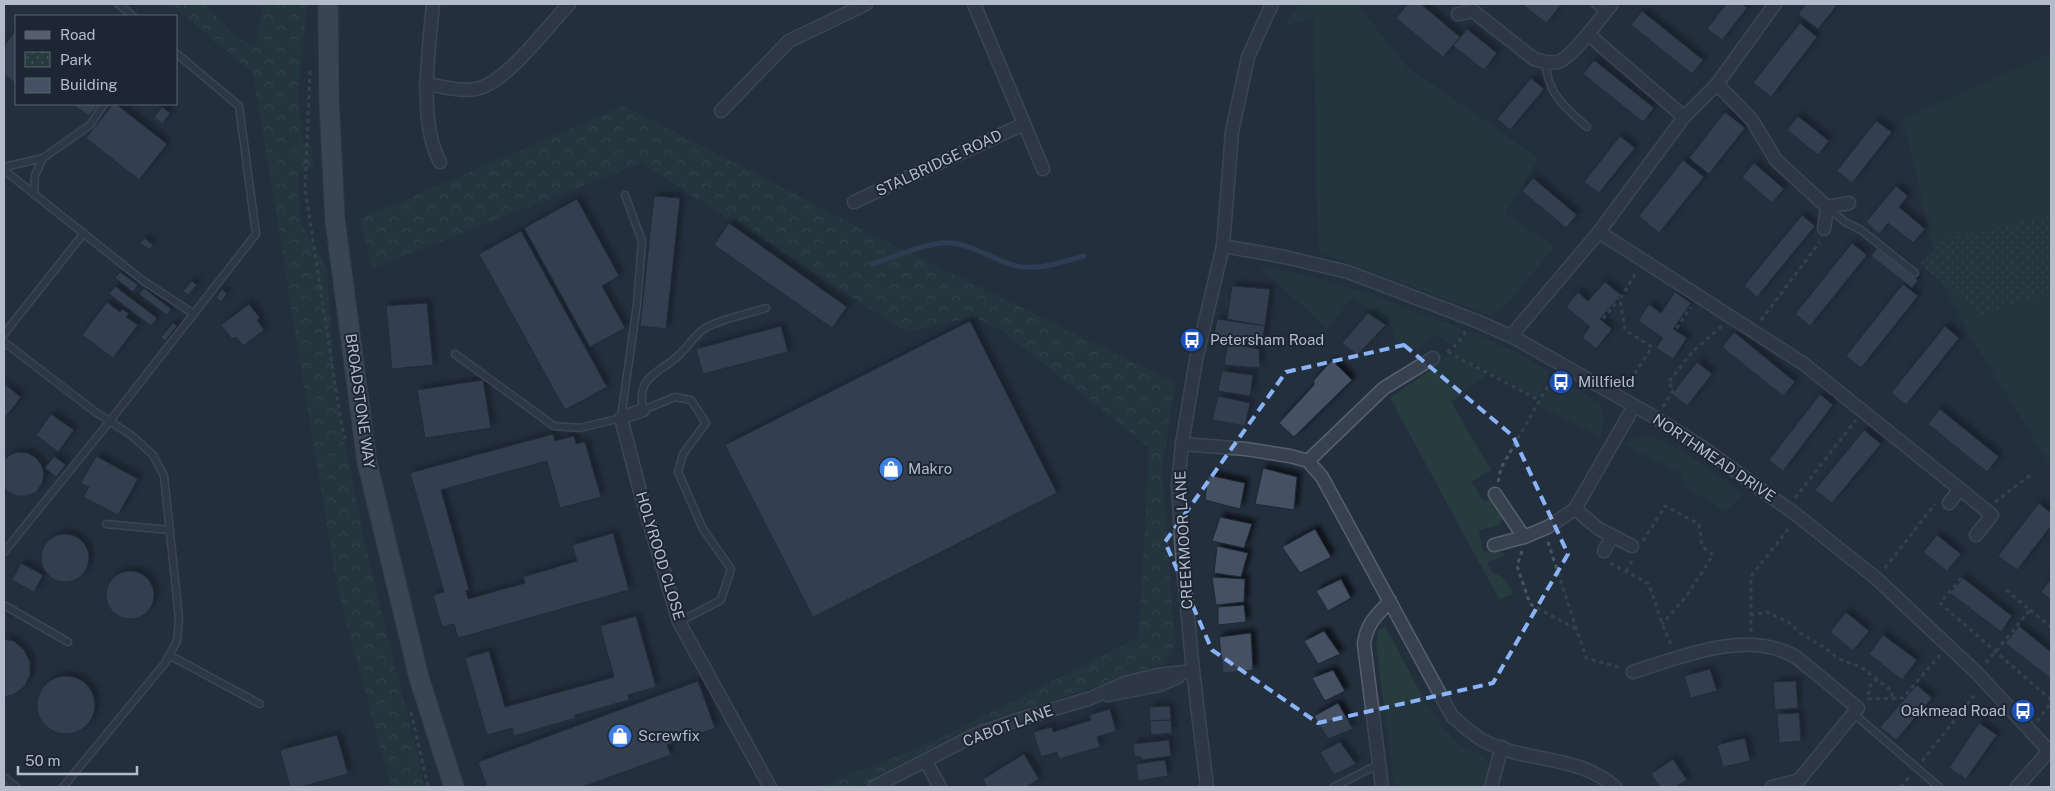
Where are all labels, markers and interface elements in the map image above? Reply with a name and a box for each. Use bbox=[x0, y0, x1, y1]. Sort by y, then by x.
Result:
legend bbox=[15, 15, 178, 105]
text: Road bbox=[60, 26, 96, 43]
text: Park bbox=[60, 51, 92, 68]
text: Building bbox=[60, 76, 118, 93]
street label: STALBRIDGE ROAD bbox=[873, 126, 1005, 199]
bus stop icon: Petersham Road bbox=[1179, 327, 1205, 353]
place label: Petersham Road bbox=[1210, 331, 1324, 348]
street label: BROADSTONE WAY bbox=[343, 332, 378, 470]
bus stop icon: Millfield bbox=[1548, 369, 1574, 395]
place label: Millfield bbox=[1578, 373, 1635, 390]
street label: NORTHMEAD DRIVE bbox=[1650, 410, 1779, 505]
shop icon: Makro bbox=[878, 456, 904, 482]
place label: Makro bbox=[908, 460, 952, 477]
street label: CREEKMOOR LANE bbox=[1171, 470, 1196, 610]
street label: HOLYROOD CLOSE bbox=[633, 489, 688, 622]
bus stop icon: Oakmead Road bbox=[2010, 698, 2036, 724]
street label: CABOT LANE bbox=[960, 701, 1055, 750]
place label: Oakmead Road bbox=[1901, 702, 2006, 719]
shop icon: Screwfix bbox=[607, 723, 633, 749]
place label: Screwfix bbox=[638, 727, 700, 744]
scale bar bbox=[18, 744, 136, 776]
text: 50 m bbox=[25, 752, 60, 769]

